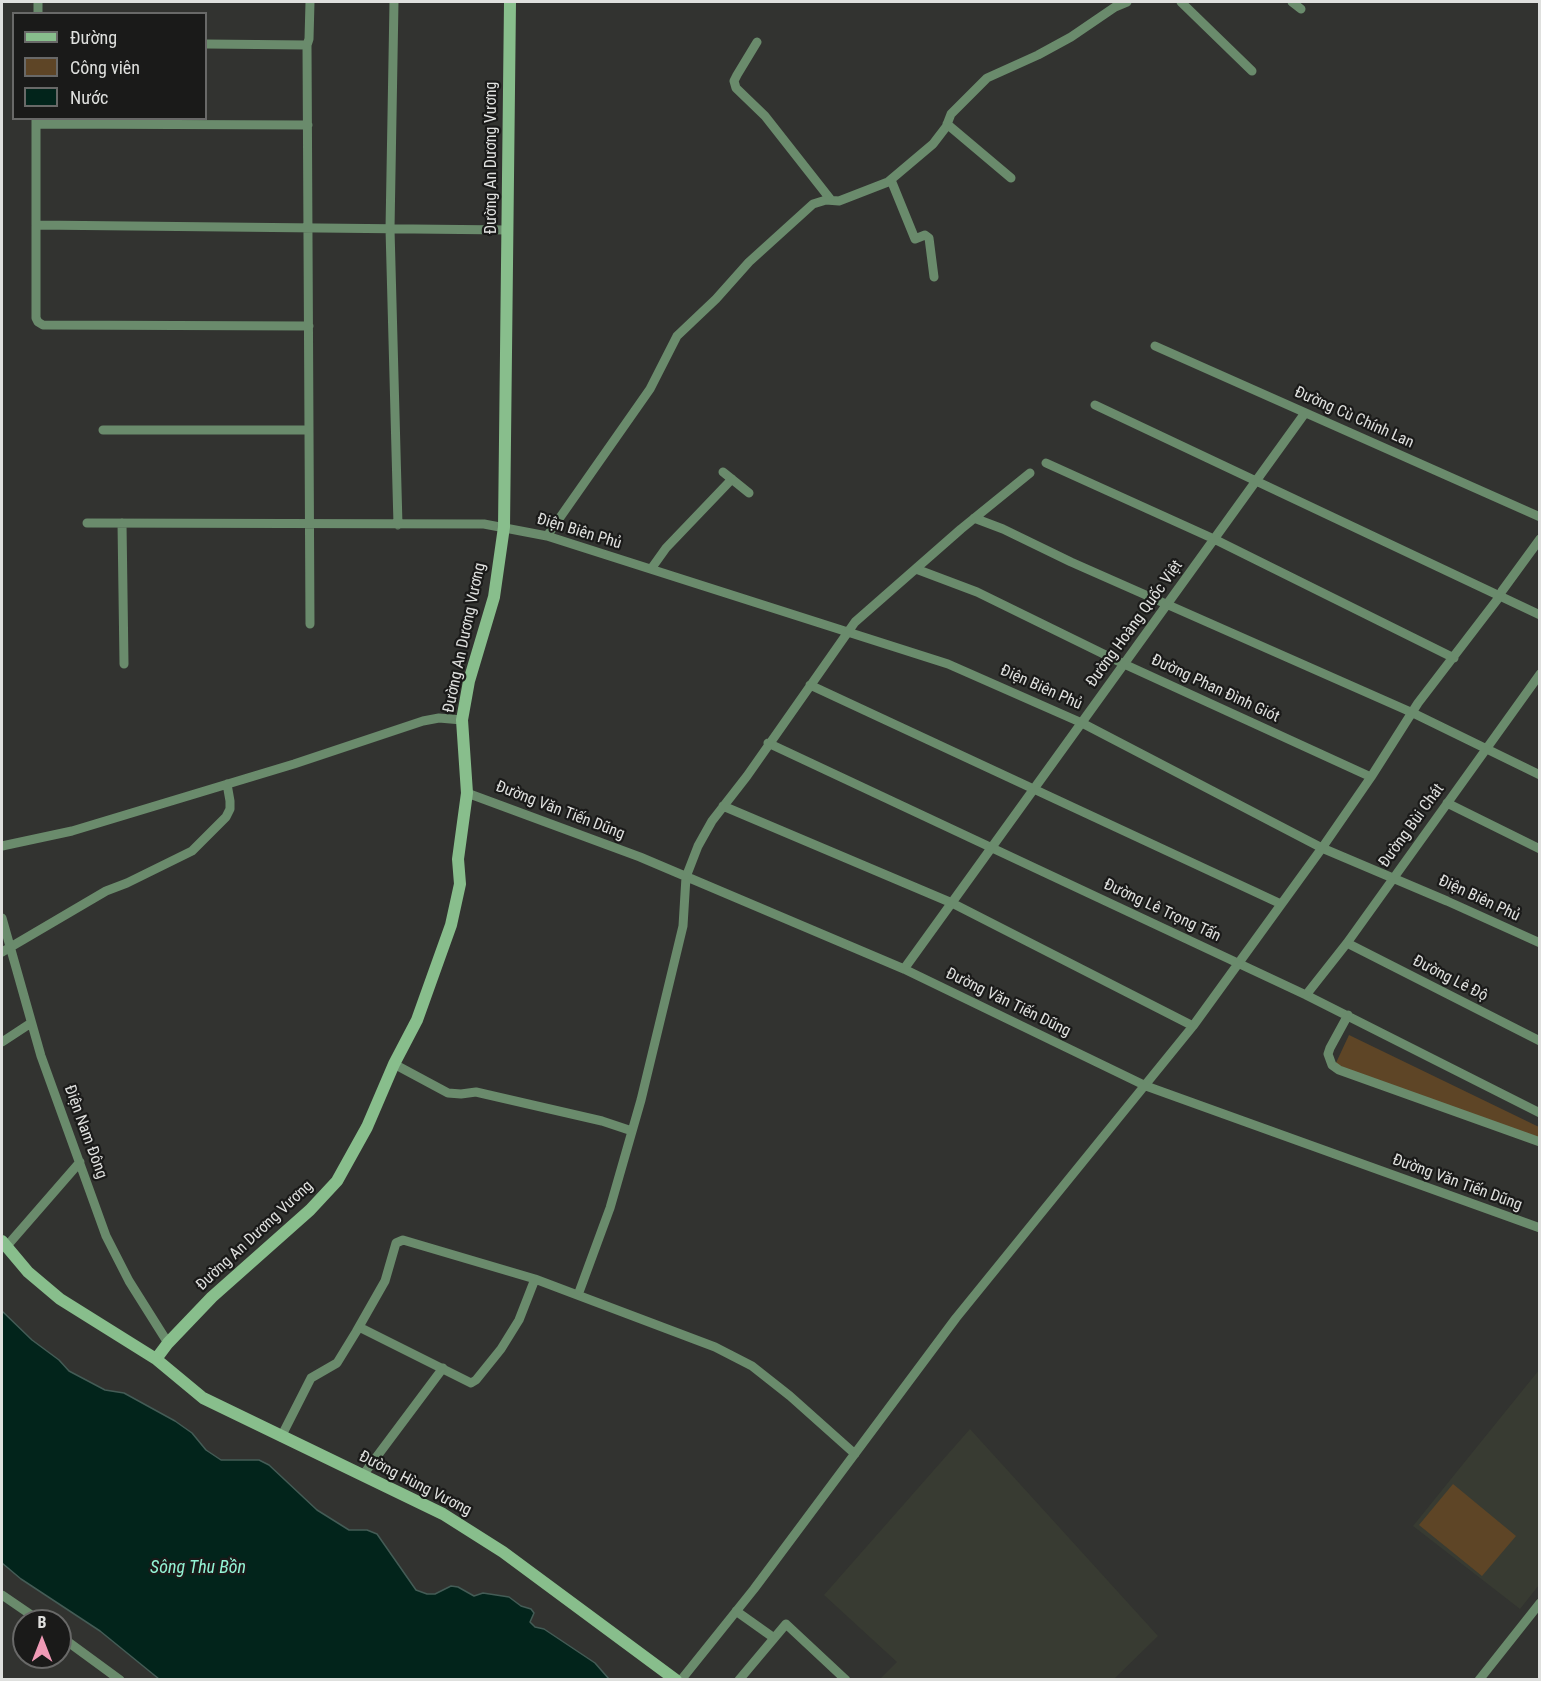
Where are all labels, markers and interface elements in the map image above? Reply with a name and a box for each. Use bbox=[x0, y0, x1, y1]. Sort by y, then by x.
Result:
legend bbox=[12, 12, 207, 120]
text: Đường bbox=[70, 27, 117, 48]
text: Công viên bbox=[70, 57, 140, 78]
street label: Đường An Dương Vương bbox=[482, 82, 502, 234]
text: Nước bbox=[70, 87, 108, 108]
street label: Đường Cù Chính Lan bbox=[1291, 383, 1417, 453]
street label: Điện Biên Phủ bbox=[534, 510, 624, 554]
street label: Đường Hoàng Quốc Việt bbox=[1083, 557, 1187, 691]
street label: Đường An Dương Vương bbox=[440, 561, 490, 715]
street label: Đường Phan Đình Giót bbox=[1148, 651, 1282, 727]
street label: Điện Biên Phủ bbox=[997, 661, 1085, 715]
street label: Đường Văn Tiến Dũng bbox=[493, 778, 627, 844]
street label: Đường Bùi Chát bbox=[1375, 780, 1449, 872]
street label: Điện Biên Phủ bbox=[1435, 872, 1523, 926]
street label: Đường Lê Trọng Tấn bbox=[1100, 875, 1224, 947]
street label: Đường Lê Độ bbox=[1409, 952, 1491, 1006]
street label: Đường Văn Tiến Dũng bbox=[942, 964, 1074, 1042]
street label: Điện Nam Đông bbox=[59, 1083, 111, 1181]
street label: Đường Văn Tiến Dũng bbox=[1390, 1151, 1524, 1215]
street label: Đường An Dương Vương bbox=[193, 1177, 317, 1295]
street label: Đường Hùng Vương bbox=[356, 1447, 474, 1521]
water label: Sông Thu Bồn bbox=[150, 1557, 246, 1579]
north arrow bbox=[12, 1609, 72, 1669]
text: B bbox=[38, 1613, 46, 1632]

